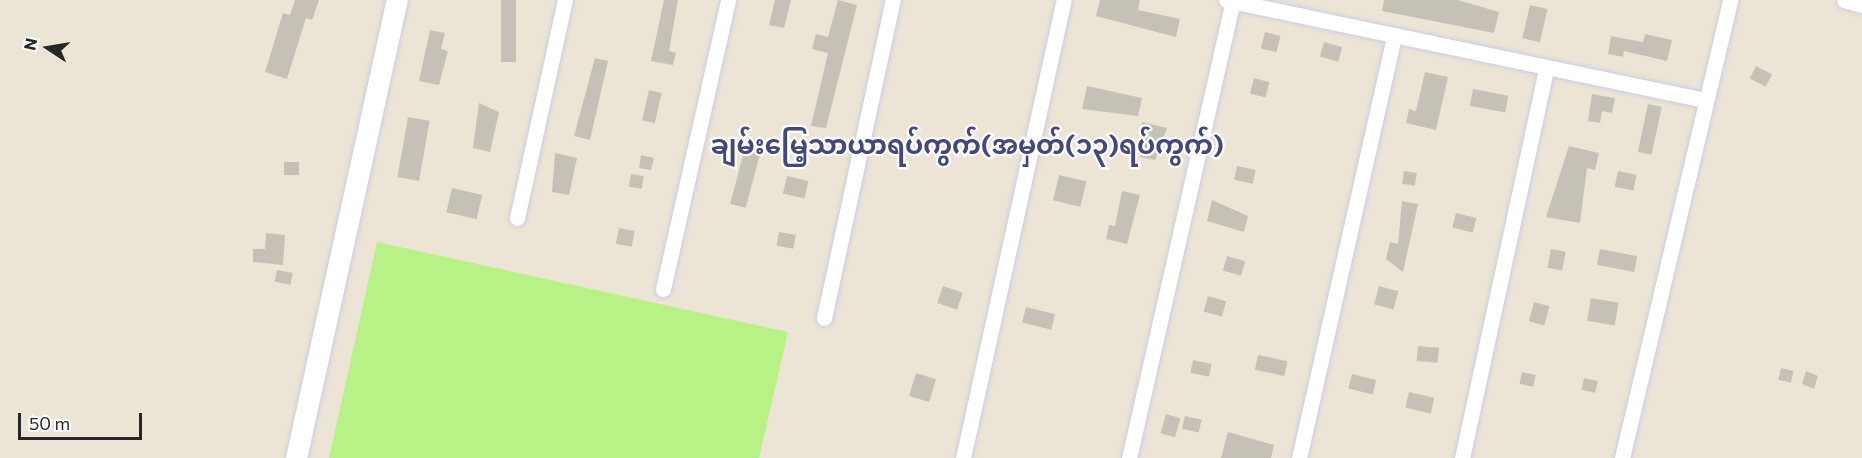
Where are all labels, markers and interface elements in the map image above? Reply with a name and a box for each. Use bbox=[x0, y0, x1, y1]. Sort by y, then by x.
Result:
north arrow bbox=[18, 18, 78, 78]
text: N bbox=[19, 36, 40, 52]
district label: ချမ်းမြေ့သာယာရပ်ကွက်(အမှတ်(၁၃)ရပ်ကွက်) bbox=[710, 128, 1224, 160]
scale bar bbox=[21, 401, 146, 439]
text: 50 m bbox=[29, 412, 70, 434]

